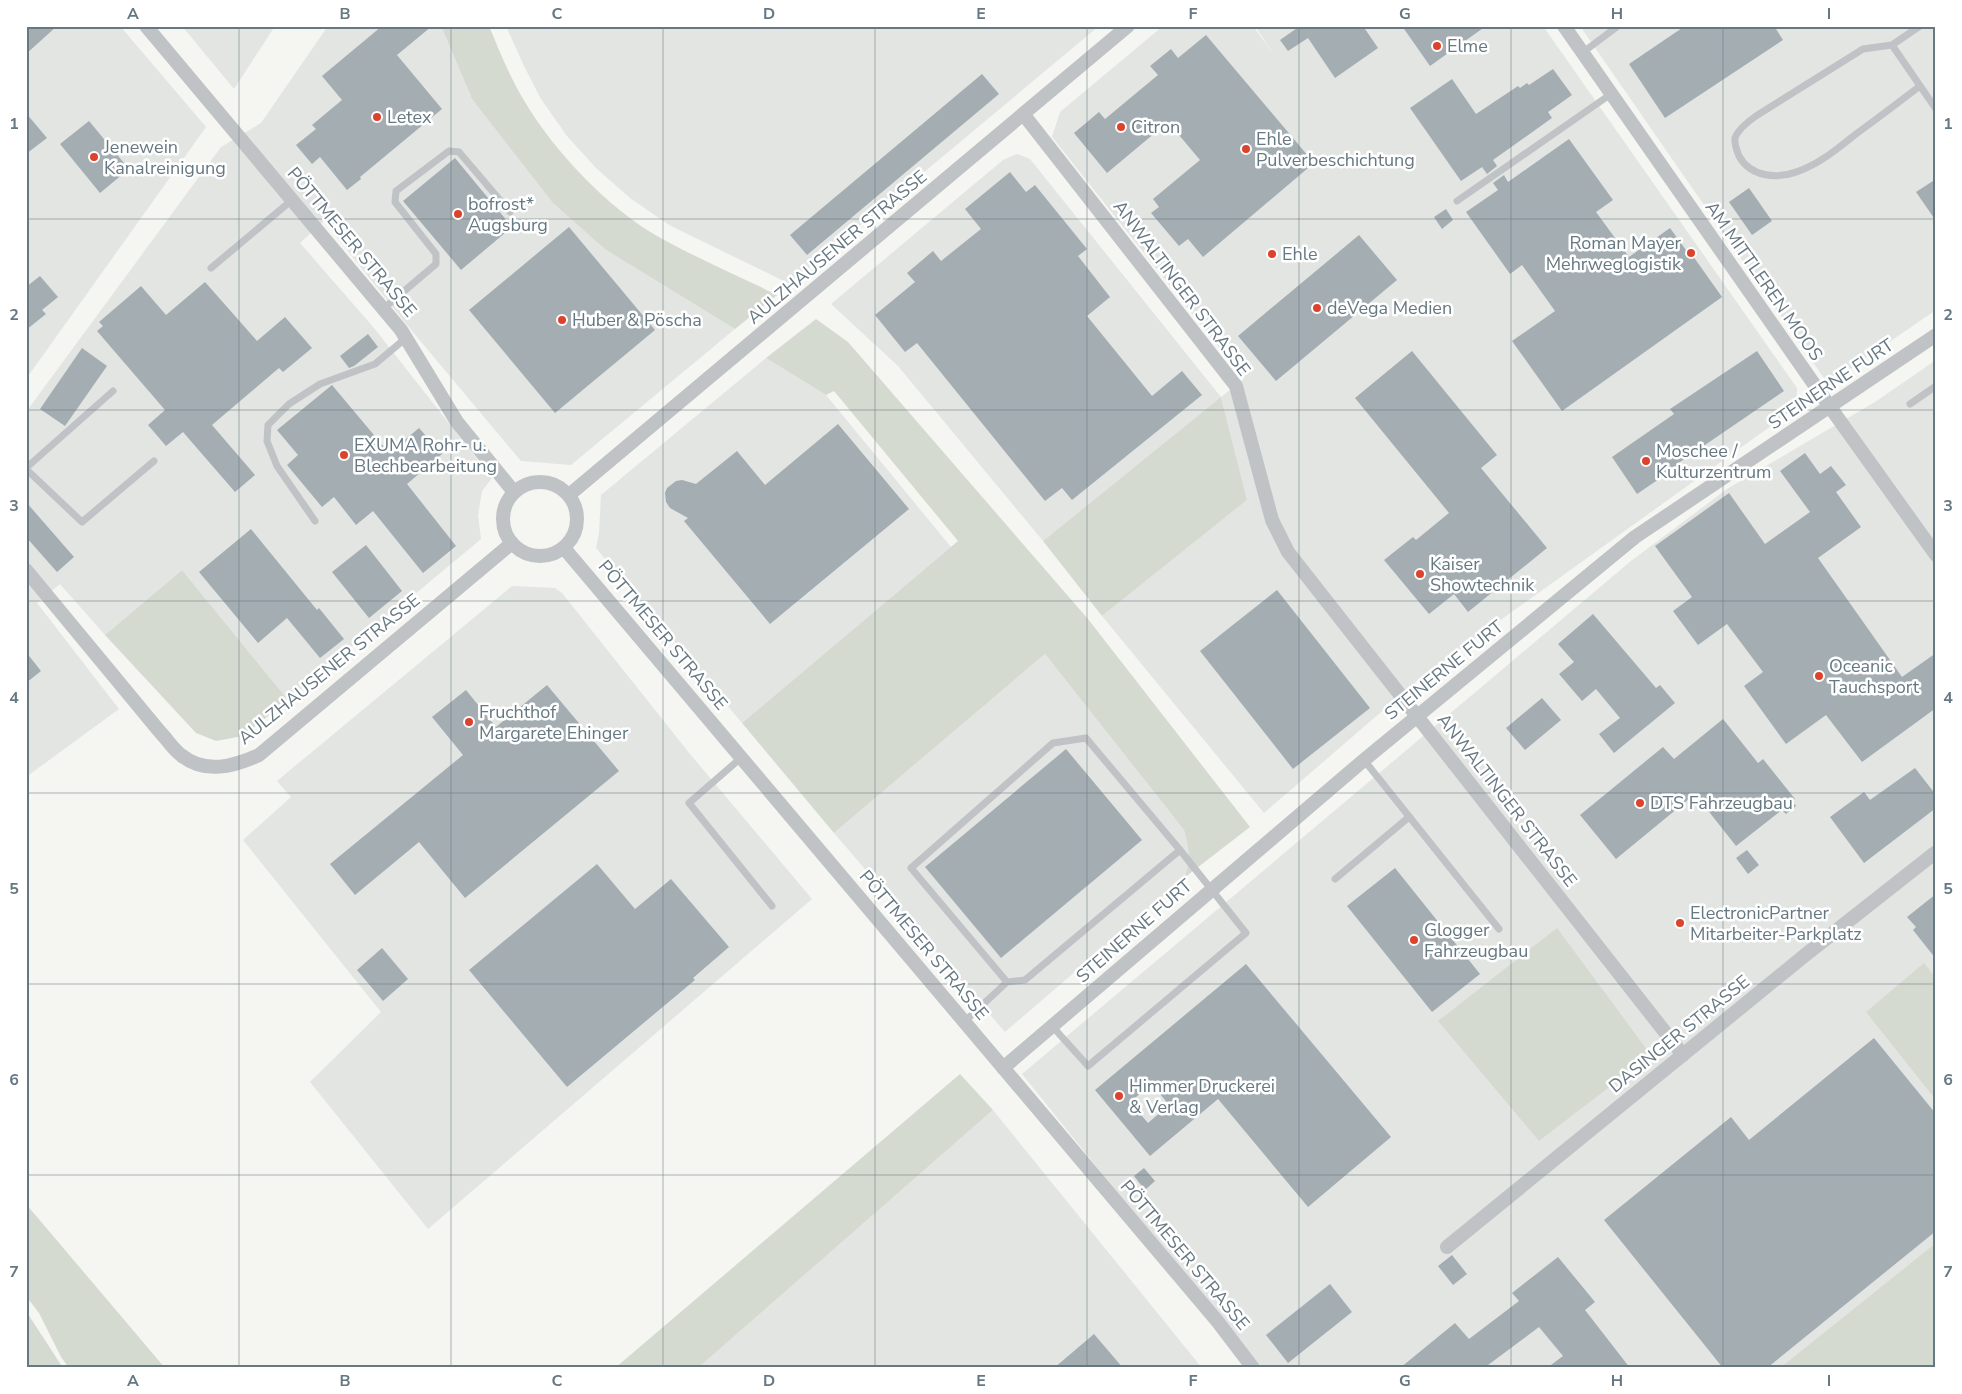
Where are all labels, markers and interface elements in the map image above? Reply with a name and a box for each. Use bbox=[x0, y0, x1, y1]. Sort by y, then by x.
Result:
text: A bbox=[127, 3, 139, 25]
text: B bbox=[339, 3, 351, 25]
text: C bbox=[552, 3, 563, 25]
text: D bbox=[763, 3, 775, 25]
text: E bbox=[976, 3, 986, 25]
text: F bbox=[1189, 3, 1198, 25]
text: G bbox=[1399, 3, 1411, 25]
text: H bbox=[1611, 3, 1623, 25]
text: I bbox=[1827, 3, 1831, 25]
place label: Elme bbox=[1447, 34, 1488, 58]
marker: Elme bbox=[1431, 40, 1443, 52]
place label: Letex bbox=[387, 105, 432, 129]
marker: Letex bbox=[371, 111, 383, 123]
text: 1 bbox=[9, 113, 19, 135]
text: 1 bbox=[1943, 113, 1953, 135]
place label: Citron bbox=[1131, 115, 1180, 139]
marker: Citron bbox=[1115, 121, 1127, 133]
place label: Ehle Pulverbeschichtung bbox=[1256, 127, 1415, 172]
place label: Jenewein Kanalreinigung bbox=[103, 135, 226, 180]
marker: Ehle Pulverbeschichtung bbox=[1240, 143, 1252, 155]
marker: Jenewein Kanalreinigung bbox=[88, 151, 100, 163]
street label: PÖTTMESER STRASSE bbox=[282, 162, 422, 322]
street label: AULZHAUSENER STRASSE bbox=[742, 165, 932, 329]
place label: bofrost* Augsburg bbox=[468, 192, 548, 237]
street label: ANWALTINGER STRASSE bbox=[1108, 195, 1256, 381]
street label: AM MITTLEREN MOOS bbox=[1700, 196, 1828, 366]
marker: bofrost* Augsburg bbox=[452, 208, 464, 220]
place label: Roman Mayer Mehrweglogistik bbox=[1546, 231, 1682, 276]
place label: Ehle bbox=[1282, 242, 1318, 266]
marker: Roman Mayer Mehrweglogistik bbox=[1685, 247, 1697, 259]
marker: Ehle bbox=[1266, 248, 1278, 260]
place label: deVega Medien bbox=[1327, 296, 1452, 320]
marker: deVega Medien bbox=[1311, 302, 1323, 314]
text: 2 bbox=[9, 304, 19, 326]
text: 2 bbox=[1943, 304, 1953, 326]
place label: Huber & Pöscha bbox=[572, 308, 702, 332]
marker: Huber & Pöscha bbox=[556, 314, 568, 326]
street label: STEINERNE FURT bbox=[1764, 333, 1899, 435]
place label: EXUMA Rohr- u. Blechbearbeitung bbox=[354, 433, 497, 478]
place label: Moschee / Kulturzentrum bbox=[1656, 439, 1771, 484]
marker: EXUMA Rohr- u. Blechbearbeitung bbox=[338, 449, 350, 461]
marker: Moschee / Kulturzentrum bbox=[1640, 455, 1652, 467]
text: 3 bbox=[9, 495, 19, 517]
text: 3 bbox=[1943, 495, 1953, 517]
place label: Kaiser Showtechnik bbox=[1430, 552, 1535, 597]
street label: PÖTTMESER STRASSE bbox=[593, 555, 733, 715]
marker: Kaiser Showtechnik bbox=[1414, 568, 1426, 580]
street label: AULZHAUSENER STRASSE bbox=[233, 588, 425, 750]
street label: STEINERNE FURT bbox=[1380, 614, 1509, 725]
place label: Oceanic Tauchsport bbox=[1829, 654, 1920, 699]
marker: Oceanic Tauchsport bbox=[1813, 670, 1825, 682]
text: 4 bbox=[9, 687, 19, 709]
text: 4 bbox=[1943, 687, 1953, 709]
place label: Fruchthof Margarete Ehinger bbox=[479, 700, 629, 745]
street label: ANWALTINGER STRASSE bbox=[1432, 708, 1582, 892]
marker: Fruchthof Margarete Ehinger bbox=[463, 716, 475, 728]
place label: DTS Fahrzeugbau bbox=[1650, 791, 1793, 815]
marker: DTS Fahrzeugbau bbox=[1634, 797, 1646, 809]
street label: PÖTTMESER STRASSE bbox=[854, 865, 994, 1025]
street label: STEINERNE FURT bbox=[1071, 874, 1197, 988]
text: 5 bbox=[9, 878, 19, 900]
text: 5 bbox=[1943, 878, 1953, 900]
place label: ElectronicPartner Mitarbeiter-Parkplatz bbox=[1690, 901, 1862, 946]
marker: ElectronicPartner Mitarbeiter-Parkplatz bbox=[1674, 917, 1686, 929]
place label: Glogger Fahrzeugbau bbox=[1424, 918, 1528, 963]
marker: Glogger Fahrzeugbau bbox=[1408, 934, 1420, 946]
street label: DASINGER STRASSE bbox=[1604, 970, 1754, 1098]
text: 6 bbox=[9, 1069, 19, 1091]
text: 6 bbox=[1943, 1069, 1953, 1091]
place label: Himmer Druckerei & Verlag bbox=[1129, 1074, 1275, 1119]
marker: Himmer Druckerei & Verlag bbox=[1113, 1090, 1125, 1102]
street label: PÖTTMESER STRASSE bbox=[1115, 1175, 1255, 1335]
text: 7 bbox=[9, 1261, 19, 1283]
text: 7 bbox=[1943, 1261, 1953, 1283]
text: A bbox=[127, 1370, 139, 1392]
text: B bbox=[339, 1370, 351, 1392]
text: C bbox=[552, 1370, 563, 1392]
text: D bbox=[763, 1370, 775, 1392]
text: E bbox=[976, 1370, 986, 1392]
text: F bbox=[1189, 1370, 1198, 1392]
text: G bbox=[1399, 1370, 1411, 1392]
text: H bbox=[1611, 1370, 1623, 1392]
text: I bbox=[1827, 1370, 1831, 1392]

